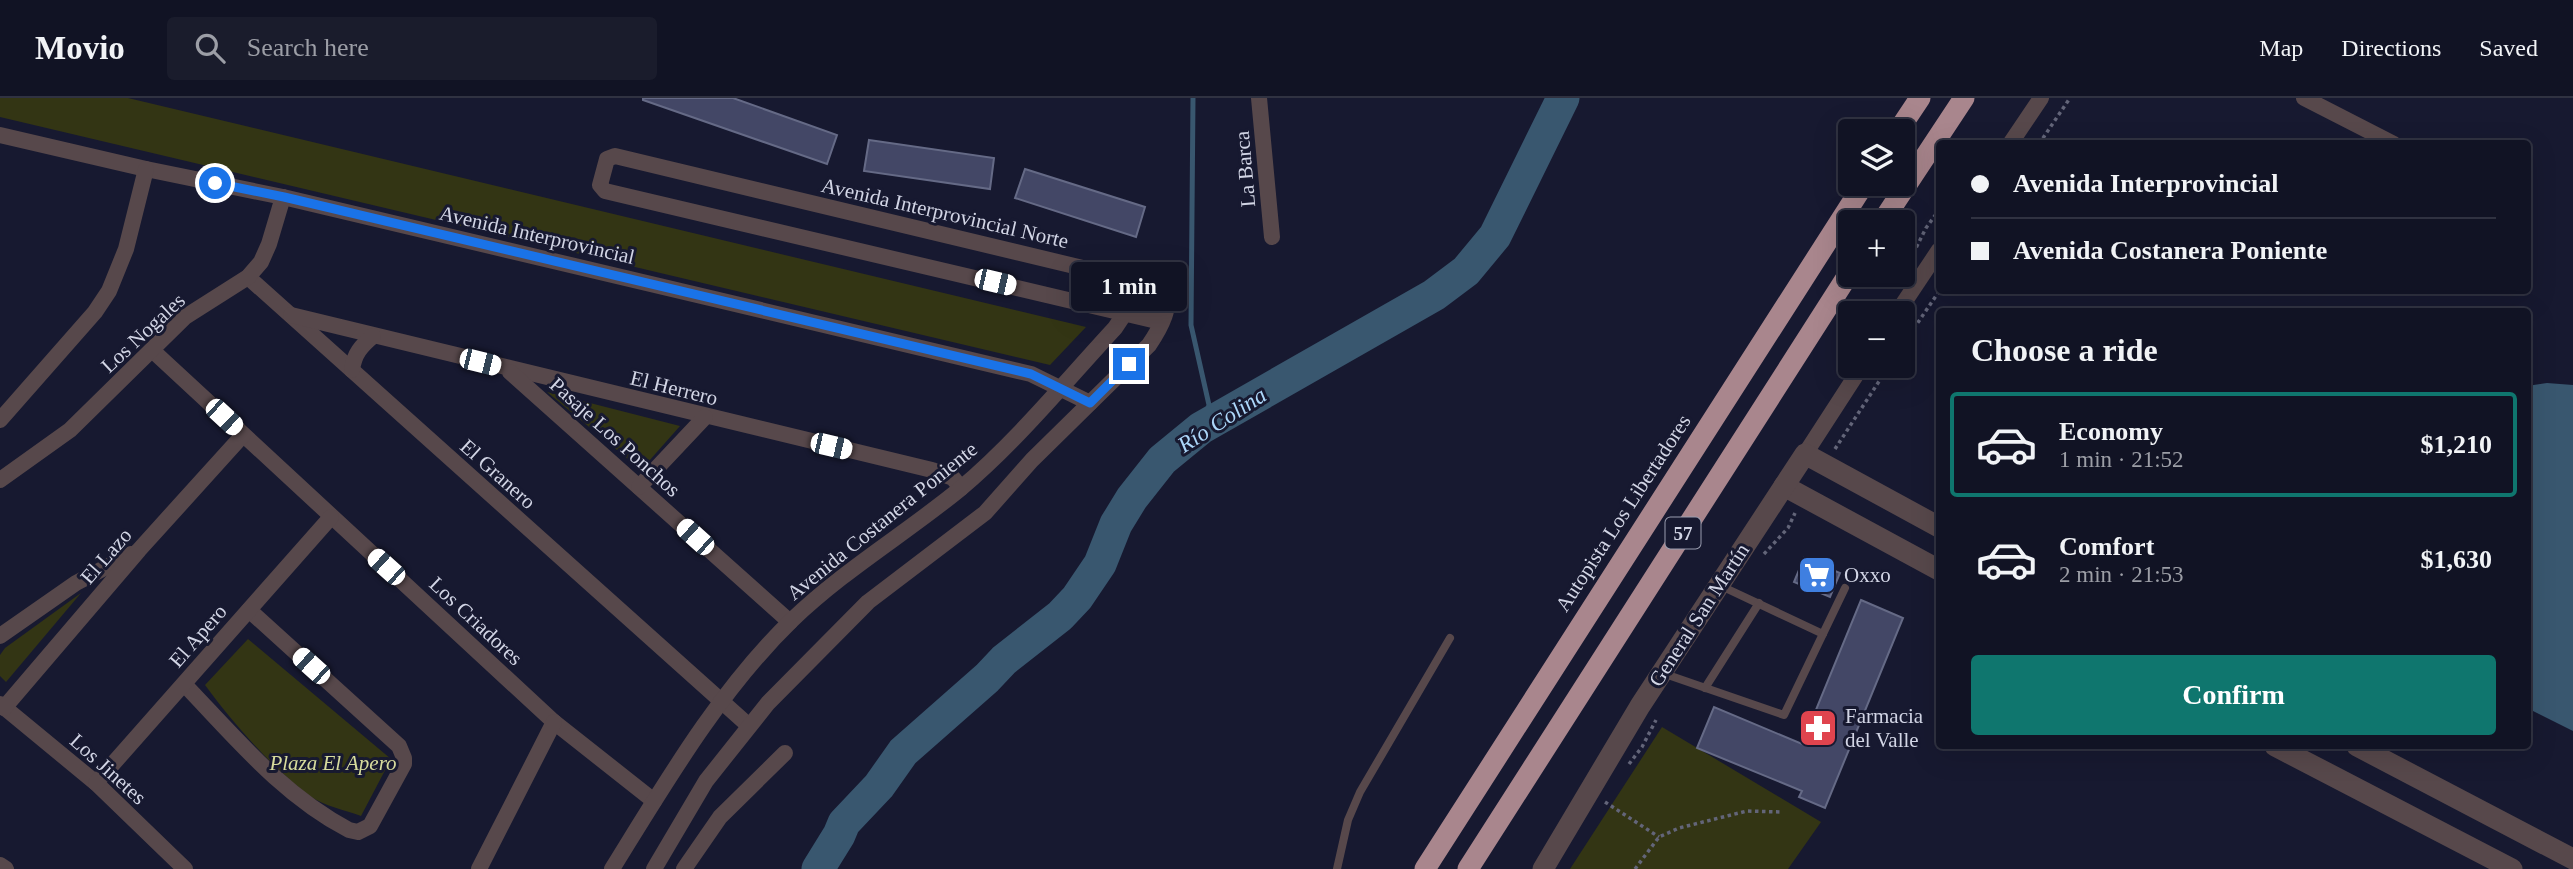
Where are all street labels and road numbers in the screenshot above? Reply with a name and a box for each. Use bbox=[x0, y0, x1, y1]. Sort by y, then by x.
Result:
street label: La Barca bbox=[1230, 129, 1260, 208]
street label: Avenida Interprovincial Norte bbox=[819, 173, 1071, 253]
street label: Avenida Interprovincial bbox=[437, 201, 637, 269]
street label: Los Nogales bbox=[96, 288, 190, 378]
street label: El Herrero bbox=[628, 366, 720, 410]
street label: Pasaje Los Ponchos bbox=[545, 372, 685, 502]
street label: Autopista Los Libertadores bbox=[1550, 410, 1696, 616]
street label: El Granero bbox=[456, 434, 540, 514]
street label: Avenida Costanera Poniente bbox=[782, 437, 982, 605]
road number: 57 bbox=[1666, 518, 1700, 548]
street label: El Lazo bbox=[75, 523, 137, 589]
street label: General San Martín bbox=[1644, 539, 1754, 691]
street label: Los Criadores bbox=[425, 572, 527, 670]
street label: El Apero bbox=[164, 600, 232, 672]
street label: Los Jinetes bbox=[65, 729, 151, 809]

